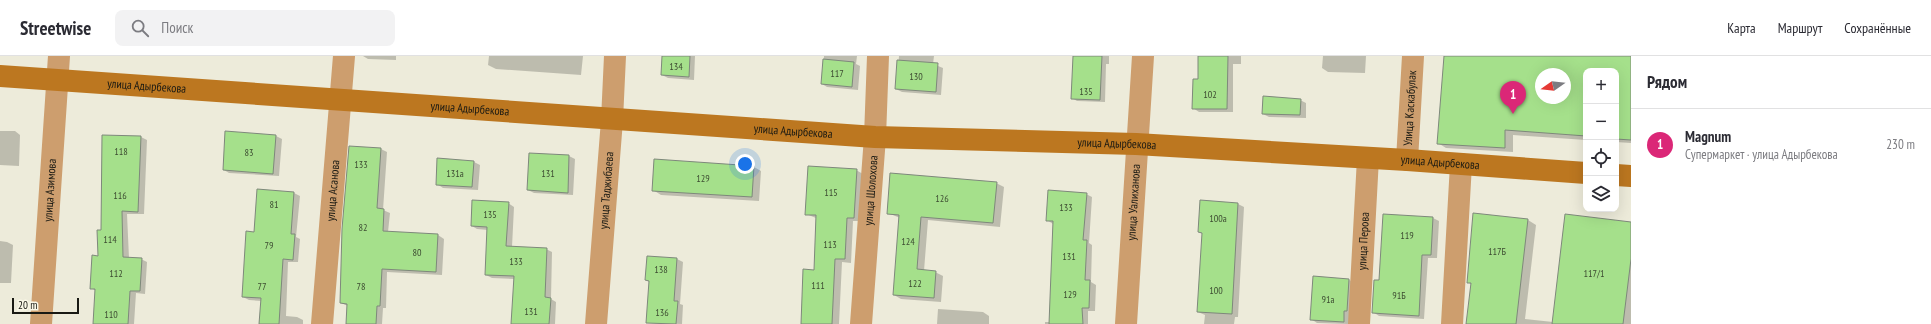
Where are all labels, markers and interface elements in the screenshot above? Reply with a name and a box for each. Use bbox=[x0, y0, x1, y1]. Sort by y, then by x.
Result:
search box bbox=[115, 10, 395, 46]
text: Streetwise bbox=[20, 16, 91, 40]
icon: search bbox=[129, 17, 151, 39]
text: Поиск bbox=[161, 18, 193, 37]
text: Карта bbox=[1727, 19, 1756, 37]
text: Маршрут bbox=[1778, 19, 1822, 37]
text: Сохранённые bbox=[1844, 19, 1911, 37]
house number: 134 bbox=[669, 60, 683, 73]
house number: 117 bbox=[830, 67, 844, 80]
north arrow bbox=[1535, 68, 1571, 104]
map controls bbox=[1583, 68, 1619, 212]
button: + bbox=[1583, 68, 1619, 104]
house number: 130 bbox=[909, 70, 923, 83]
street label: Улица Каскабулак bbox=[1400, 70, 1419, 146]
text: Рядом bbox=[1647, 71, 1687, 93]
street label: улица Адырбекова bbox=[107, 75, 187, 96]
pin: 1 bbox=[1500, 81, 1526, 114]
house number: 135 bbox=[1079, 85, 1093, 98]
house number: 102 bbox=[1203, 88, 1217, 101]
street label: улица Адырбекова bbox=[430, 98, 510, 119]
button: − bbox=[1583, 104, 1619, 140]
street label: улица Адырбекова bbox=[753, 121, 833, 141]
text: Magnum bbox=[1685, 127, 1731, 146]
street label: улица Адырбекова bbox=[1077, 134, 1157, 152]
text: 1 bbox=[1657, 136, 1663, 153]
text: 230 m bbox=[1886, 136, 1915, 153]
button: locate bbox=[1583, 140, 1619, 176]
house number: 118 bbox=[114, 145, 128, 158]
house number: 83 bbox=[245, 146, 254, 159]
text: Супермаркет · улица Адырбекова bbox=[1685, 146, 1838, 163]
street label: улица Таджибаева bbox=[595, 151, 617, 230]
street label: улица Адырбекова bbox=[1400, 152, 1480, 172]
your location bbox=[735, 154, 755, 174]
street label: улица Шолохова bbox=[860, 155, 881, 226]
street label: улица Азимова bbox=[40, 158, 59, 222]
house number: 133 bbox=[354, 158, 368, 171]
street label: улица Асанова bbox=[322, 159, 342, 222]
street label: улица Уалиханова bbox=[1123, 163, 1143, 241]
house number: 131а bbox=[446, 167, 464, 180]
house number: 131 bbox=[541, 167, 555, 180]
house number: 129 bbox=[696, 172, 710, 185]
button: layers bbox=[1583, 176, 1619, 212]
house number: 115 bbox=[824, 186, 838, 199]
house number: 116 bbox=[113, 189, 127, 202]
house number: 126 bbox=[935, 192, 949, 205]
house number: 81 bbox=[270, 198, 279, 211]
house number: 133 bbox=[1059, 201, 1073, 214]
house number: 135 bbox=[483, 208, 497, 221]
street label: улица Перова bbox=[1354, 211, 1372, 271]
house number: 100а bbox=[1209, 212, 1227, 225]
house number: 82 bbox=[359, 221, 368, 234]
house number: 119 bbox=[1400, 229, 1414, 242]
house number: 114 bbox=[103, 233, 117, 246]
house number: 124 bbox=[901, 235, 915, 248]
house number: 113 bbox=[823, 238, 837, 251]
house number: 79 bbox=[265, 239, 274, 252]
house number: 117Б bbox=[1488, 245, 1507, 258]
house number: 80 bbox=[413, 246, 422, 259]
house number: 131 bbox=[1062, 250, 1076, 263]
house number: 133 bbox=[509, 255, 523, 268]
house number: 138 bbox=[654, 263, 668, 276]
house number: 112 bbox=[109, 267, 123, 280]
house number: 117/1 bbox=[1584, 267, 1604, 280]
house number: 122 bbox=[908, 277, 922, 290]
house number: 111 bbox=[811, 279, 825, 292]
house number: 77 bbox=[258, 280, 267, 293]
house number: 78 bbox=[357, 280, 366, 293]
house number: 100 bbox=[1209, 284, 1223, 297]
house number: 129 bbox=[1063, 288, 1077, 301]
house number: 91Б bbox=[1392, 289, 1406, 302]
house number: 91а bbox=[1322, 293, 1335, 306]
scale bar bbox=[12, 296, 79, 315]
text: 20 m bbox=[18, 298, 37, 312]
house number: 131 bbox=[524, 305, 538, 318]
house number: 136 bbox=[655, 306, 669, 319]
house number: 110 bbox=[104, 308, 118, 321]

